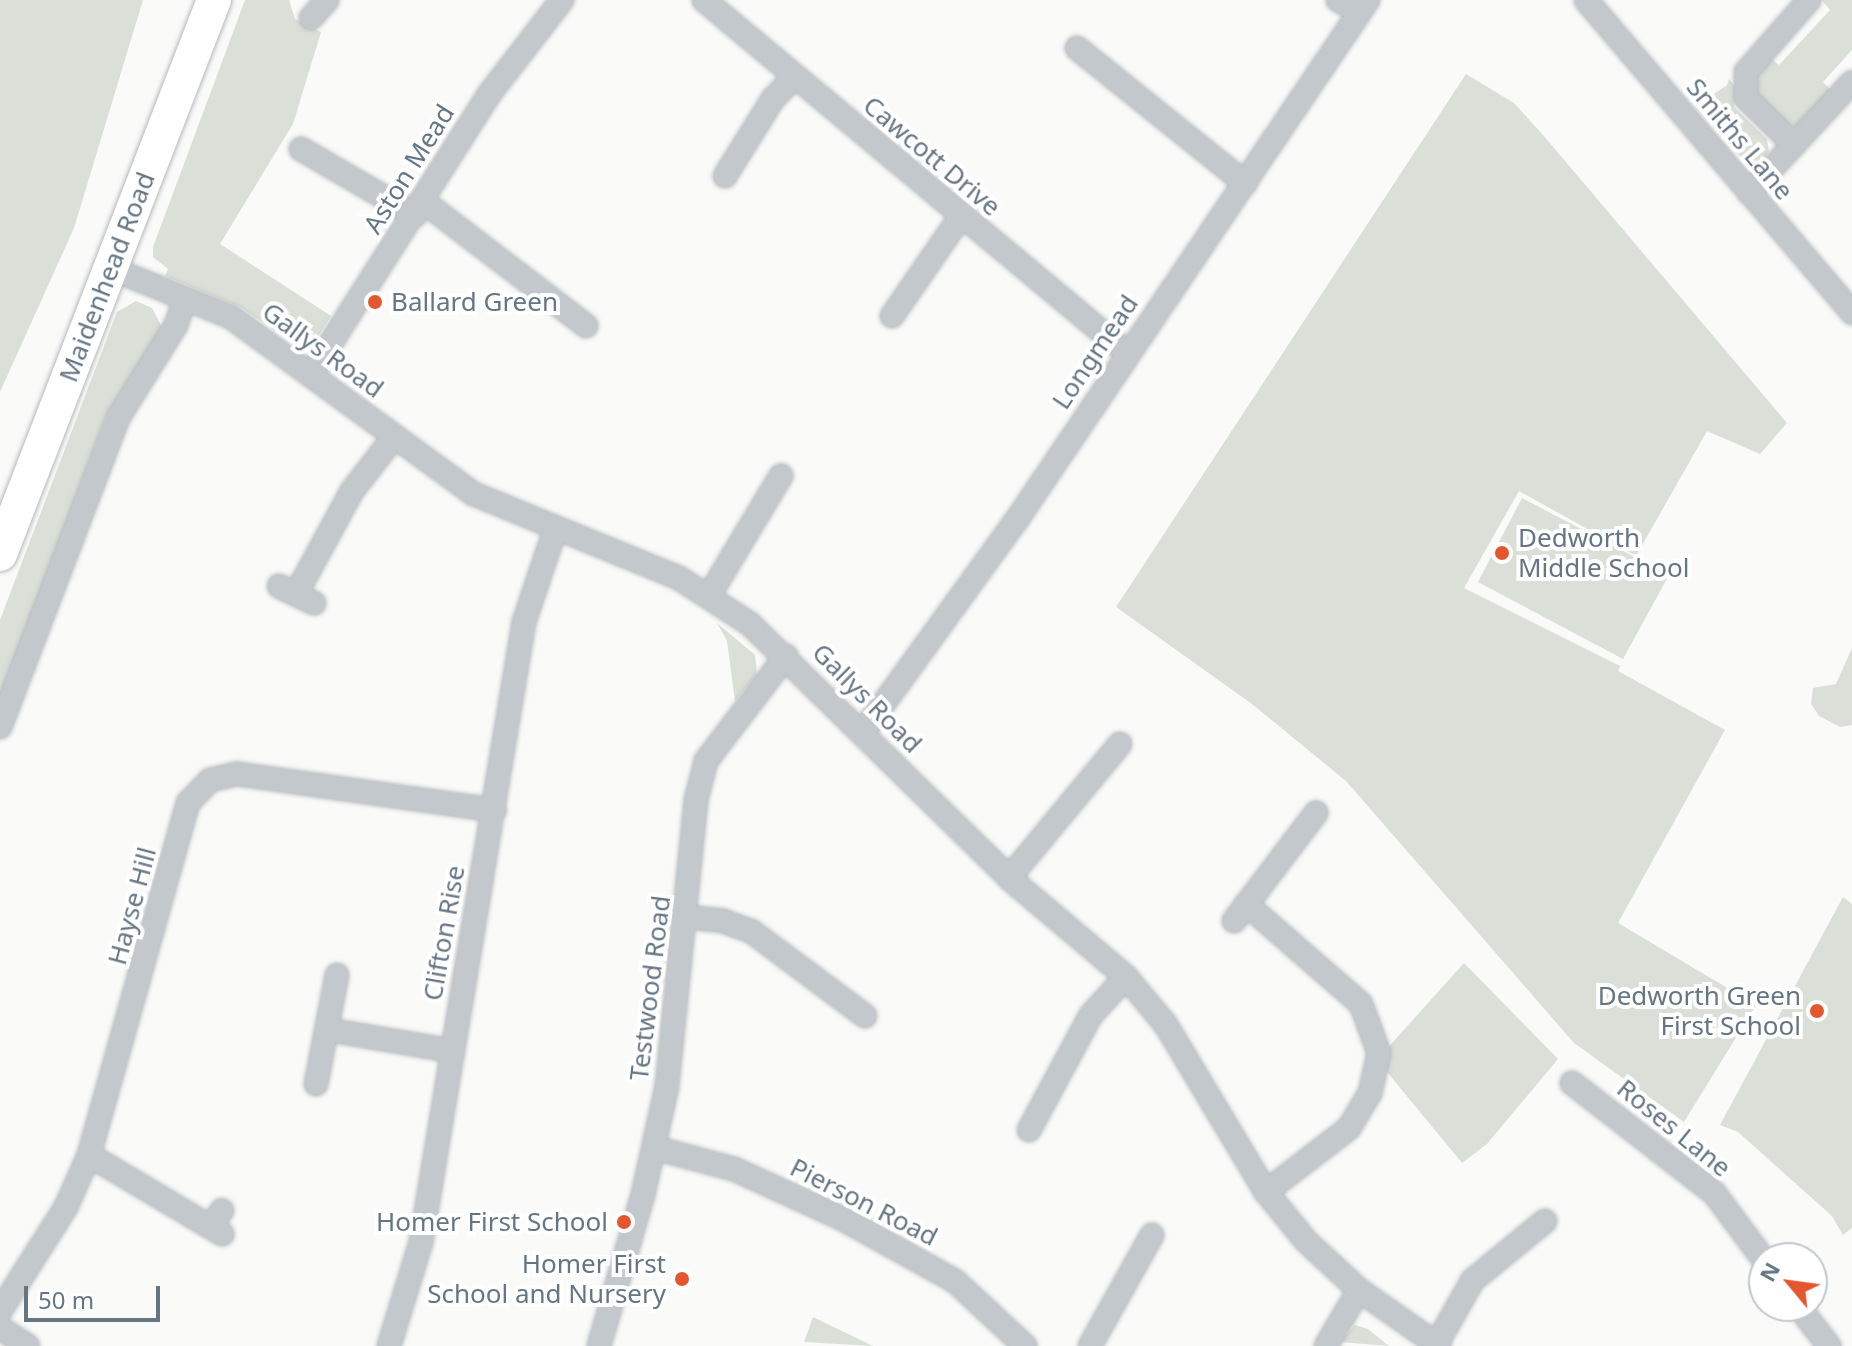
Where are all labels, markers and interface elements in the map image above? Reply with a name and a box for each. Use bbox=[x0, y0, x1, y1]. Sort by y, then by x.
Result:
street label: Smiths Lane bbox=[1680, 72, 1800, 206]
street label: Cawcott Drive bbox=[857, 90, 1007, 222]
street label: Aston Mead bbox=[357, 99, 461, 239]
street label: Maidenhead Road bbox=[53, 168, 161, 386]
place label: Ballard Green bbox=[391, 286, 558, 318]
street label: Longmead bbox=[1045, 289, 1145, 415]
marker: Ballard Green bbox=[366, 293, 384, 311]
street label: Gallys Road bbox=[256, 296, 390, 404]
place label: Dedworth Middle School bbox=[1518, 522, 1689, 584]
marker: Dedworth Middle School bbox=[1493, 544, 1511, 562]
street label: Gallys Road bbox=[806, 637, 928, 759]
street label: Hayse Hill bbox=[101, 844, 163, 968]
street label: Clifton Rise bbox=[417, 863, 471, 1003]
street label: Testwood Road bbox=[623, 894, 677, 1082]
place label: Dedworth Green First School bbox=[1598, 980, 1801, 1042]
marker: Dedworth Green First School bbox=[1808, 1002, 1826, 1020]
street label: Roses Lane bbox=[1611, 1073, 1737, 1183]
street label: Pierson Road bbox=[785, 1151, 943, 1253]
place label: Homer First School bbox=[376, 1206, 608, 1238]
marker: Homer First School bbox=[615, 1213, 633, 1231]
north arrow bbox=[1748, 1242, 1828, 1322]
place label: Homer First School and Nursery bbox=[427, 1248, 666, 1310]
text: N bbox=[1751, 1256, 1786, 1286]
scale bar bbox=[28, 1270, 164, 1320]
marker: Homer First School and Nursery bbox=[673, 1270, 691, 1288]
text: 50 m bbox=[38, 1283, 94, 1316]

